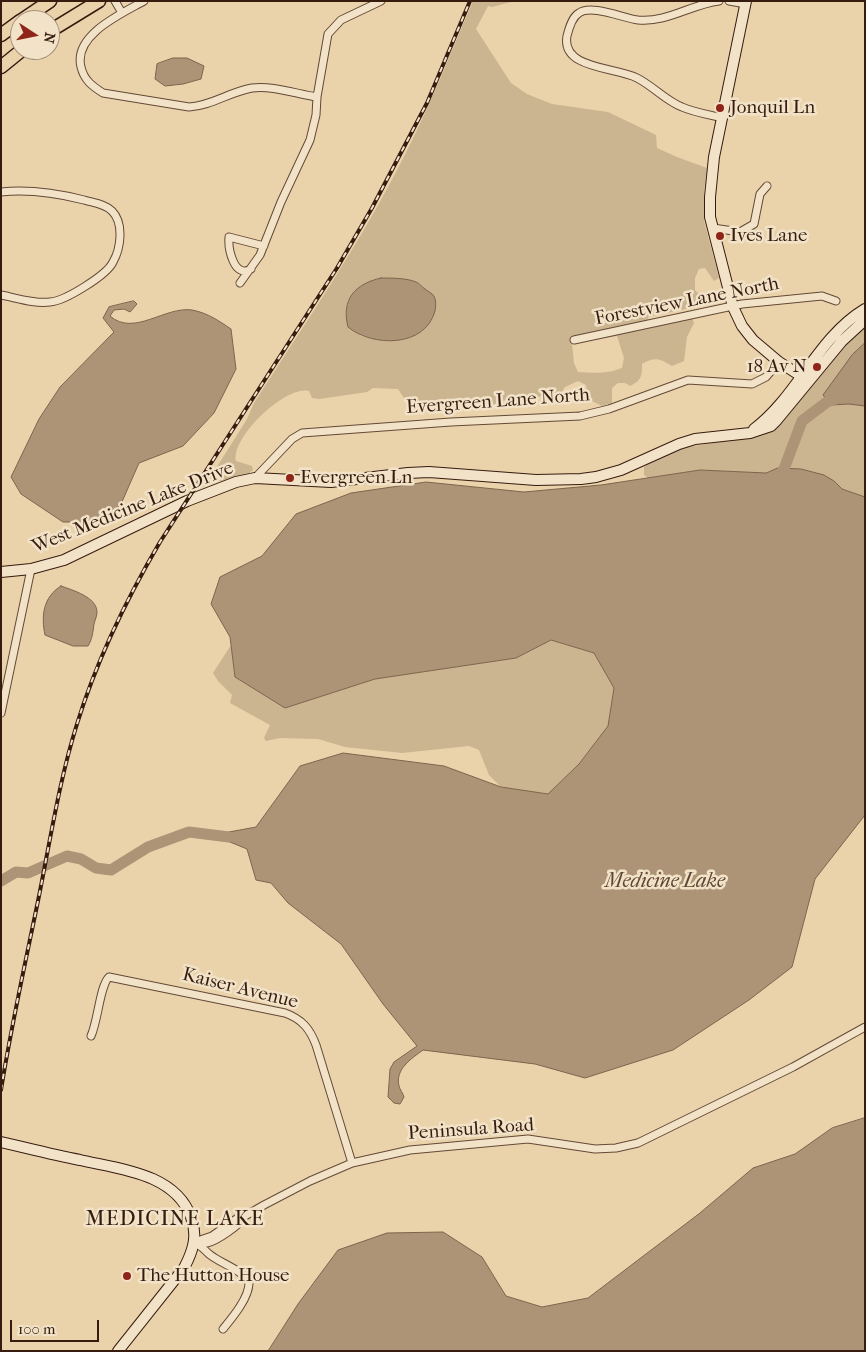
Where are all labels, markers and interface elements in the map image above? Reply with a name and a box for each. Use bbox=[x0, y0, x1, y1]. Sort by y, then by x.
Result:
north arrow bbox=[10, 10, 60, 60]
text: N bbox=[40, 31, 59, 45]
place label: Jonquil Ln bbox=[730, 97, 815, 119]
marker: Jonquil Ln bbox=[714, 102, 726, 114]
place label: Ives Lane bbox=[730, 225, 807, 247]
marker: Ives Lane bbox=[714, 230, 726, 242]
street label: Forestview Lane North bbox=[593, 273, 781, 331]
place label: 18 Av N bbox=[747, 356, 807, 378]
marker: 18 Av N bbox=[811, 361, 823, 373]
street label: Evergreen Lane North bbox=[405, 384, 591, 420]
street label: West Medicine Lake Drive bbox=[29, 457, 237, 559]
place label: Evergreen Ln bbox=[300, 467, 412, 489]
marker: Evergreen Ln bbox=[284, 472, 296, 484]
water label: Medicine Lake bbox=[605, 870, 725, 894]
street label: Kaiser Avenue bbox=[180, 964, 300, 1014]
street label: Peninsula Road bbox=[407, 1114, 535, 1146]
district label: MEDICINE LAKE bbox=[84, 1207, 266, 1233]
place label: The Hutton House bbox=[137, 1265, 289, 1287]
marker: The Hutton House bbox=[121, 1270, 133, 1282]
scale bar bbox=[12, 1310, 101, 1342]
text: 100 m bbox=[18, 1320, 56, 1338]

